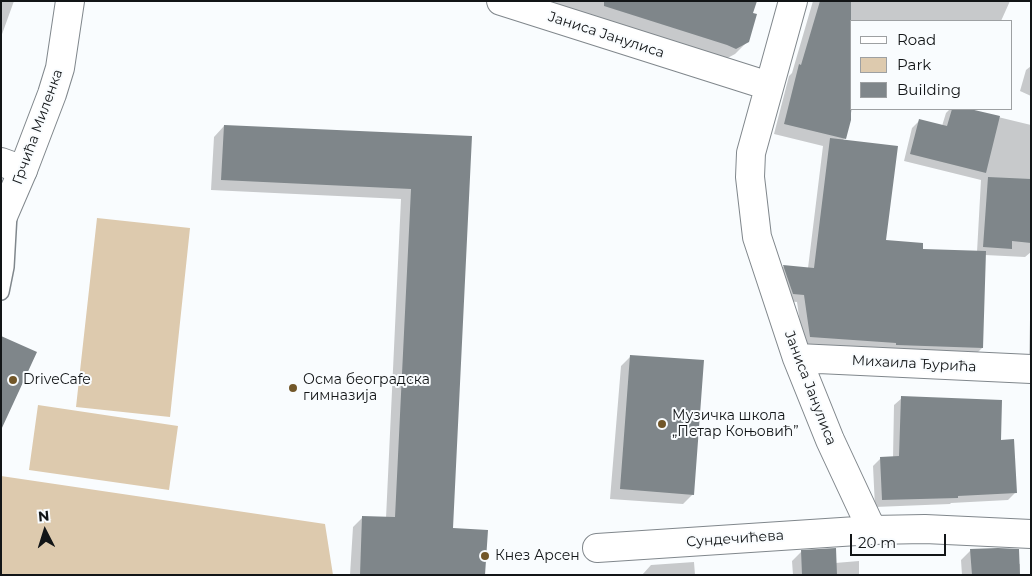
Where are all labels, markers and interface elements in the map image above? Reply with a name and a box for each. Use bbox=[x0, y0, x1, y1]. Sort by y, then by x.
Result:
street label: Јаниса Јанулиса bbox=[546, 8, 666, 62]
legend bbox=[850, 20, 1012, 110]
text: Road bbox=[897, 30, 936, 49]
text: Park bbox=[897, 55, 931, 74]
street label: Грчића Миленка bbox=[9, 67, 67, 187]
text: Building bbox=[897, 80, 961, 99]
street label: Јаниса Јанулиса bbox=[780, 328, 840, 448]
street label: Михаила Ђурића bbox=[851, 352, 977, 376]
place label: DriveCafe bbox=[23, 372, 91, 388]
place label: Осма београдска гимназија bbox=[303, 372, 430, 404]
marker: DriveCafe bbox=[7, 374, 19, 386]
marker: Осма београдска гимназија bbox=[287, 382, 299, 394]
place label: Музичка школа „Петар Коњовић” bbox=[672, 408, 798, 441]
marker: Музичка школа „Петар Коњовић” bbox=[656, 418, 668, 430]
north arrow bbox=[20, 506, 70, 556]
text: N bbox=[37, 507, 50, 526]
scale bar bbox=[852, 524, 948, 556]
street label: Сундечићева bbox=[686, 527, 784, 551]
text: 20 m bbox=[858, 533, 896, 552]
place label: Кнез Арсен bbox=[495, 548, 580, 564]
marker: Кнез Арсен bbox=[479, 550, 491, 562]

